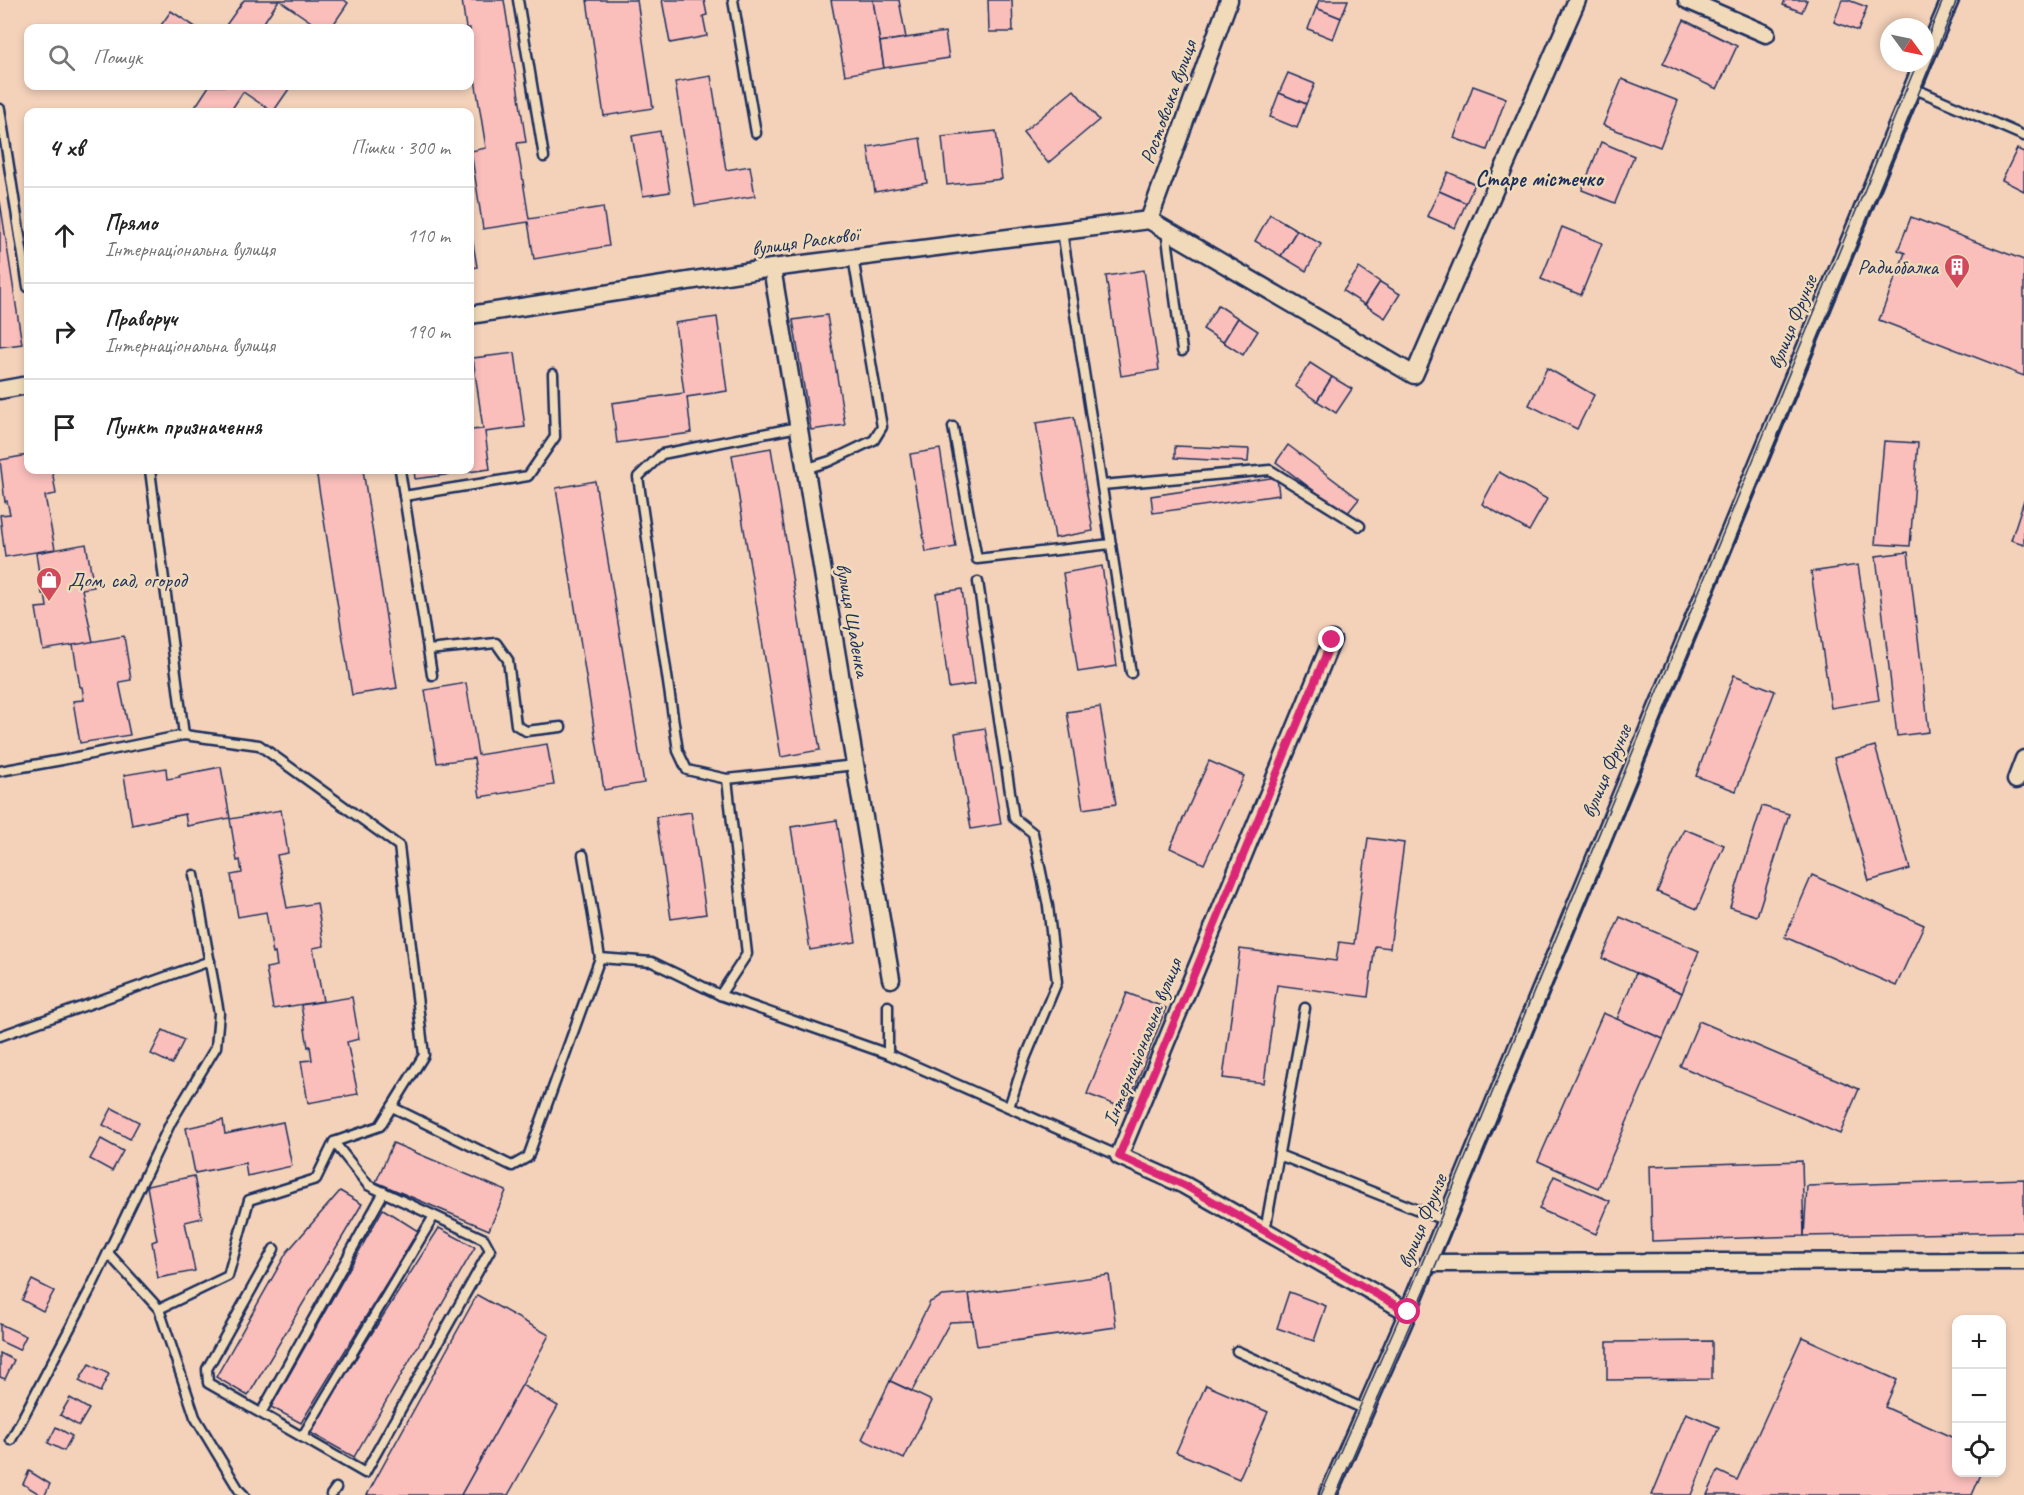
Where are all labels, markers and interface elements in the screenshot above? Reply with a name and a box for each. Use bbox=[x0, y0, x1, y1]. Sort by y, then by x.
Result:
north arrow bbox=[1880, 18, 1934, 72]
search box bbox=[24, 24, 474, 90]
street label: Ростовська вулиця bbox=[1134, 35, 1203, 167]
icon: search bbox=[45, 41, 78, 74]
text: Пошук bbox=[93, 43, 142, 71]
text: 4 хв bbox=[48, 131, 83, 164]
text: Пішки · 300 m bbox=[351, 135, 450, 160]
district label: Старе містечко bbox=[1475, 165, 1605, 193]
text: Прямо bbox=[105, 209, 157, 237]
icon: ahead bbox=[48, 219, 81, 252]
street label: вулиця Раскової bbox=[750, 220, 864, 261]
text: 110 m bbox=[407, 223, 450, 248]
text: Інтернаціональна вулиця bbox=[105, 237, 275, 262]
building icon: Радиобалка bbox=[1942, 252, 1972, 290]
place label: Радиобалка bbox=[1857, 254, 1940, 280]
street label: вулиця Фрунзе bbox=[1761, 270, 1823, 373]
text: Праворуч bbox=[105, 305, 177, 333]
icon: right bbox=[48, 315, 81, 348]
text: 190 m bbox=[407, 319, 450, 344]
text: Інтернаціональна вулиця bbox=[105, 333, 275, 358]
icon: arrive bbox=[48, 411, 81, 444]
text: Пункт призначення bbox=[105, 413, 262, 441]
street label: вулиця Щаденка bbox=[830, 561, 876, 681]
shop icon: Дом, сад, огород bbox=[34, 565, 64, 603]
place label: Дом, сад, огород bbox=[68, 567, 188, 593]
route end bbox=[1318, 626, 1344, 652]
street label: вулиця Фрунзе bbox=[1575, 719, 1638, 822]
street label: Інтернаціональна вулиця bbox=[1097, 953, 1188, 1129]
street label: вулиця Фрунзе bbox=[1391, 1169, 1453, 1272]
route start bbox=[1394, 1298, 1420, 1324]
map controls bbox=[1952, 1315, 2006, 1477]
button: + bbox=[1952, 1315, 2006, 1369]
button: − bbox=[1952, 1369, 2006, 1423]
button: locate bbox=[1952, 1423, 2006, 1477]

